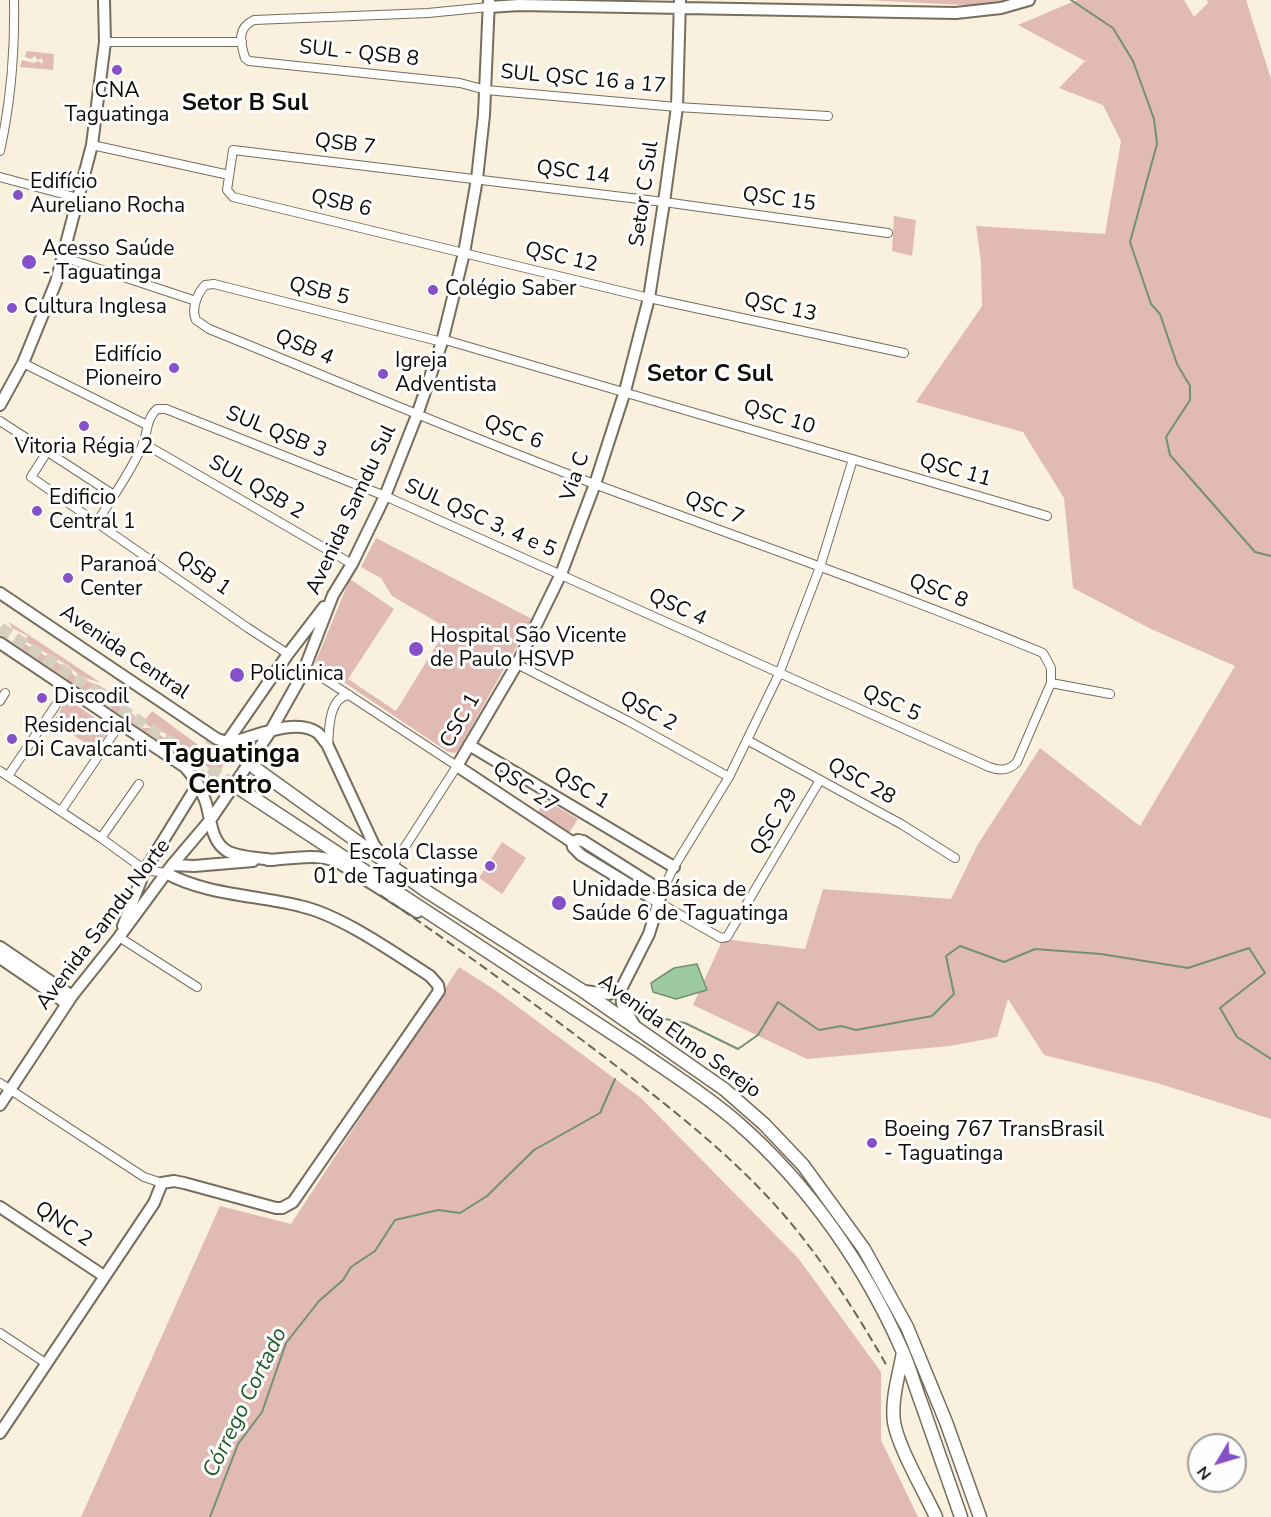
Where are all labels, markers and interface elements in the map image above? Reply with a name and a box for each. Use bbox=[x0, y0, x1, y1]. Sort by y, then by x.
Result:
street label: SUL - QSB 8 bbox=[298, 35, 420, 73]
street label: SUL QSC 16 a 17 bbox=[499, 60, 667, 100]
marker: CNA Taguatinga bbox=[110, 63, 124, 77]
place label: CNA Taguatinga bbox=[65, 79, 169, 129]
district label: Setor B Sul bbox=[182, 90, 308, 118]
street label: QSB 7 bbox=[313, 129, 377, 161]
street label: Setor C Sul bbox=[625, 140, 665, 248]
street label: QSC 14 bbox=[535, 156, 611, 190]
place label: Edifício Aureliano Rocha bbox=[30, 170, 185, 220]
street label: QSC 15 bbox=[741, 182, 817, 218]
street label: QSB 6 bbox=[308, 185, 374, 223]
marker: Edifício Aureliano Rocha bbox=[11, 188, 25, 202]
place label: Acesso Saúde - Taguatinga bbox=[42, 237, 174, 287]
street label: QSC 12 bbox=[522, 237, 600, 279]
marker: Acesso Saúde - Taguatinga bbox=[20, 253, 38, 271]
street label: QSB 5 bbox=[286, 272, 352, 312]
place label: Colégio Saber bbox=[445, 277, 577, 303]
marker: Colégio Saber bbox=[426, 283, 440, 297]
street label: QSC 13 bbox=[741, 288, 819, 328]
place label: Cultura Inglesa bbox=[24, 295, 167, 321]
marker: Cultura Inglesa bbox=[5, 301, 19, 315]
street label: QSB 4 bbox=[271, 324, 337, 372]
place label: Edifício Pioneiro bbox=[85, 343, 162, 393]
place label: Igreja Adventista bbox=[395, 349, 497, 399]
marker: Edifício Pioneiro bbox=[167, 361, 181, 375]
district label: Setor C Sul bbox=[647, 361, 773, 389]
marker: Igreja Adventista bbox=[376, 367, 390, 381]
street label: QSC 10 bbox=[740, 395, 818, 441]
street label: SUL QSB 3 bbox=[222, 401, 330, 465]
street label: QSC 6 bbox=[480, 410, 546, 456]
marker: Vitoria Régia 2 bbox=[77, 419, 91, 433]
street label: Avenida Samdu Sul bbox=[302, 421, 402, 599]
place label: Vitoria Régia 2 bbox=[15, 435, 153, 461]
street label: Via C bbox=[556, 449, 596, 505]
street label: QSC 11 bbox=[916, 449, 994, 493]
street label: SUL QSB 2 bbox=[204, 451, 308, 525]
street label: SUL QSC 3, 4 e 5 bbox=[400, 474, 560, 564]
place label: Edificio Central 1 bbox=[49, 486, 136, 536]
street label: QSC 7 bbox=[681, 487, 747, 531]
marker: Edificio Central 1 bbox=[30, 504, 44, 518]
street label: QSB 1 bbox=[171, 546, 235, 602]
place label: Paranoá Center bbox=[80, 553, 157, 603]
street label: QSC 8 bbox=[905, 569, 971, 615]
marker: Paranoá Center bbox=[61, 571, 75, 585]
street label: QSC 4 bbox=[644, 584, 710, 632]
street label: Avenida Central bbox=[54, 600, 194, 706]
place label: Hospital São Vicente de Paulo HSVP bbox=[430, 624, 626, 674]
marker: Hospital São Vicente de Paulo HSVP bbox=[407, 640, 425, 658]
place label: Policlinica bbox=[250, 662, 344, 688]
marker: Policlinica bbox=[228, 666, 246, 684]
street label: QSC 5 bbox=[858, 680, 924, 728]
place label: Discodil bbox=[54, 685, 129, 711]
street label: QSC 2 bbox=[615, 687, 681, 737]
street label: CSC 1 bbox=[435, 689, 487, 753]
marker: Discodil bbox=[35, 691, 49, 705]
place label: Residencial Di Cavalcanti bbox=[24, 714, 147, 764]
marker: Residencial Di Cavalcanti bbox=[5, 732, 19, 746]
district label: Taguatinga Centro bbox=[160, 739, 300, 802]
street label: QSC 28 bbox=[823, 753, 899, 811]
street label: QSC 27 bbox=[487, 757, 563, 819]
street label: QSC 1 bbox=[548, 762, 614, 816]
street label: QSC 29 bbox=[746, 784, 804, 860]
street label: Avenida Samdu Norte bbox=[32, 835, 176, 1015]
place label: Escola Classe 01 de Taguatinga bbox=[314, 841, 478, 891]
marker: Escola Classe 01 de Taguatinga bbox=[483, 859, 497, 873]
place label: Unidade Básica de Saúde 6 de Taguatinga bbox=[572, 878, 788, 928]
marker: Unidade Básica de Saúde 6 de Taguatinga bbox=[550, 894, 568, 912]
street label: Avenida Elmo Serejo bbox=[593, 970, 765, 1104]
place label: Boeing 767 TransBrasil - Taguatinga bbox=[884, 1118, 1104, 1168]
marker: Boeing 767 TransBrasil - Taguatinga bbox=[865, 1136, 879, 1150]
street label: QNC 2 bbox=[30, 1197, 96, 1253]
water label: Córrego Cortado bbox=[198, 1324, 294, 1482]
north arrow bbox=[1187, 1433, 1247, 1493]
text: N bbox=[1192, 1461, 1217, 1484]

